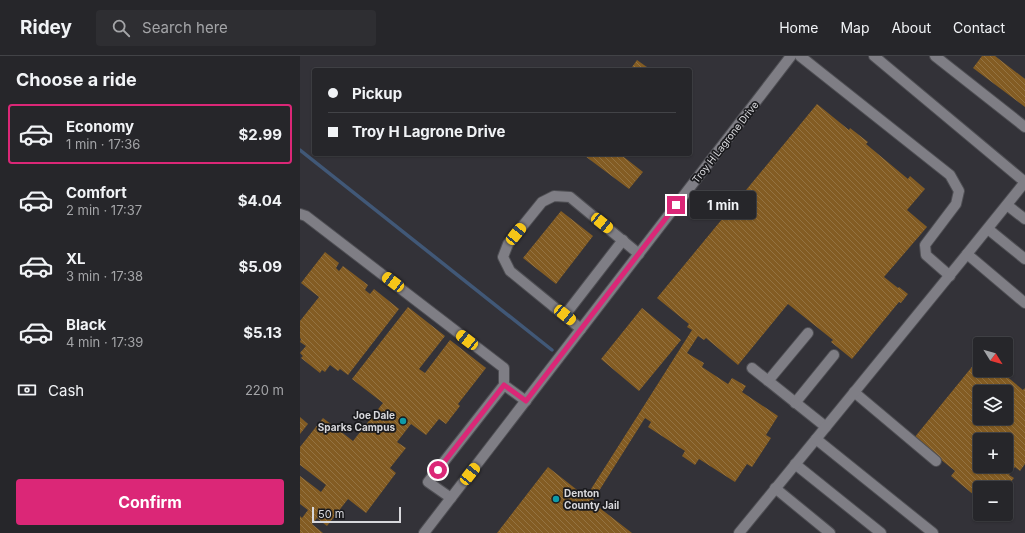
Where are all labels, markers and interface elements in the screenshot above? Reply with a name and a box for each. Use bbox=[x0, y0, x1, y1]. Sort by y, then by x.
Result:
search box bbox=[96, 10, 376, 46]
text: Ridey bbox=[20, 16, 72, 39]
icon: search bbox=[110, 17, 132, 39]
text: Search here bbox=[142, 18, 228, 37]
text: Home bbox=[779, 19, 818, 36]
text: Map bbox=[840, 19, 870, 36]
text: About bbox=[892, 19, 931, 36]
text: Contact bbox=[953, 19, 1005, 36]
text: Choose a ride bbox=[16, 69, 137, 90]
text: Pickup bbox=[352, 84, 402, 103]
street label: Troy H Lagrone Drive bbox=[689, 99, 761, 185]
icon: car bbox=[18, 116, 54, 152]
text: Economy bbox=[66, 117, 134, 136]
text: Troy H Lagrone Drive bbox=[352, 122, 505, 141]
text: $2.99 bbox=[238, 125, 282, 144]
text: 1 min · 17:36 bbox=[66, 136, 140, 152]
icon: car bbox=[18, 182, 54, 218]
text: Comfort bbox=[66, 183, 127, 202]
text: $4.04 bbox=[238, 191, 282, 210]
callout: 1 min bbox=[690, 191, 756, 219]
route end bbox=[667, 196, 685, 214]
text: 1 min bbox=[707, 197, 739, 213]
text: 2 min · 17:37 bbox=[66, 202, 142, 218]
car bbox=[589, 211, 615, 235]
car bbox=[504, 221, 528, 247]
icon: car bbox=[18, 248, 54, 284]
text: XL bbox=[66, 249, 86, 268]
text: $5.09 bbox=[239, 257, 282, 276]
text: 3 min · 17:38 bbox=[66, 268, 143, 284]
car bbox=[380, 270, 406, 294]
car bbox=[552, 303, 578, 327]
icon: car bbox=[18, 314, 54, 350]
text: Black bbox=[66, 315, 106, 334]
text: $5.13 bbox=[243, 323, 282, 342]
car bbox=[454, 328, 480, 352]
text: 4 min · 17:39 bbox=[66, 334, 143, 350]
north arrow bbox=[973, 337, 1013, 377]
map controls bbox=[973, 337, 1013, 521]
icon: cash bbox=[16, 379, 38, 401]
text: Cash bbox=[48, 381, 84, 400]
text: 220 m bbox=[245, 382, 284, 398]
button: layers bbox=[973, 385, 1013, 425]
place label: Joe Dale Sparks Campus bbox=[318, 409, 395, 433]
marker: Joe Dale Sparks Campus bbox=[398, 416, 408, 426]
button: + bbox=[973, 433, 1013, 473]
route start bbox=[429, 461, 447, 479]
car bbox=[458, 461, 482, 487]
button: Confirm bbox=[16, 479, 284, 525]
button: − bbox=[973, 481, 1013, 521]
place label: Denton County Jail bbox=[564, 487, 620, 512]
marker: Denton County Jail bbox=[551, 494, 561, 504]
scale bar bbox=[312, 505, 401, 524]
text: 50 m bbox=[318, 507, 344, 521]

